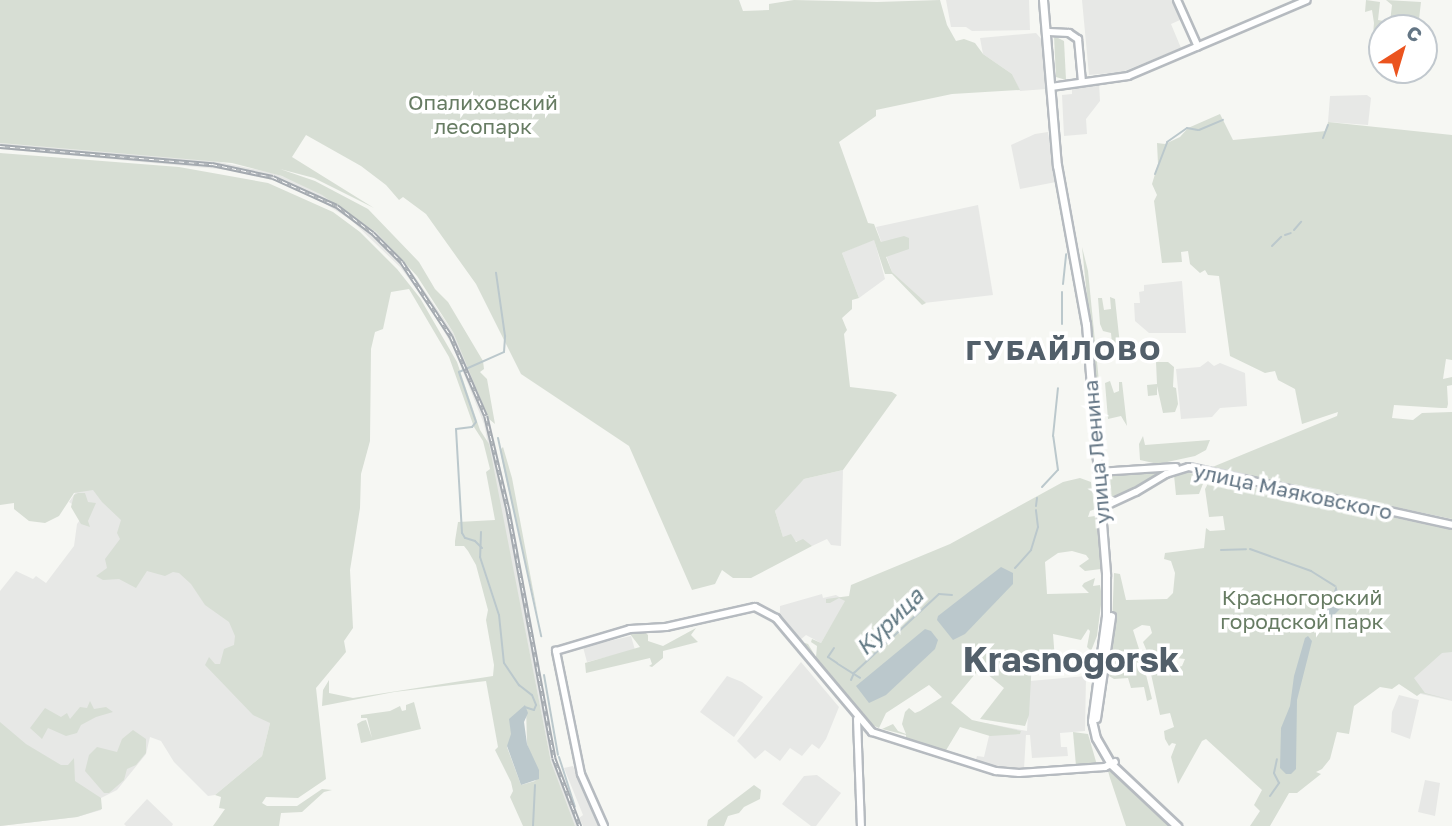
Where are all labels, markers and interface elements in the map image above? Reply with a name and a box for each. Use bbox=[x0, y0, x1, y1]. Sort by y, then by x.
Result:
north arrow bbox=[1368, 14, 1438, 84]
text: С bbox=[1402, 20, 1427, 47]
park label: Опалиховский лесопарк bbox=[408, 89, 558, 139]
district label: ГУБАЙЛОВО bbox=[967, 333, 1161, 367]
street label: улица Ленина bbox=[1077, 379, 1115, 525]
street label: улица Маяковского bbox=[1191, 458, 1395, 524]
water label: Курица bbox=[850, 582, 928, 660]
park label: Красногорский городской парк bbox=[1220, 584, 1384, 634]
district label: Krasnogorsk bbox=[963, 638, 1179, 680]

